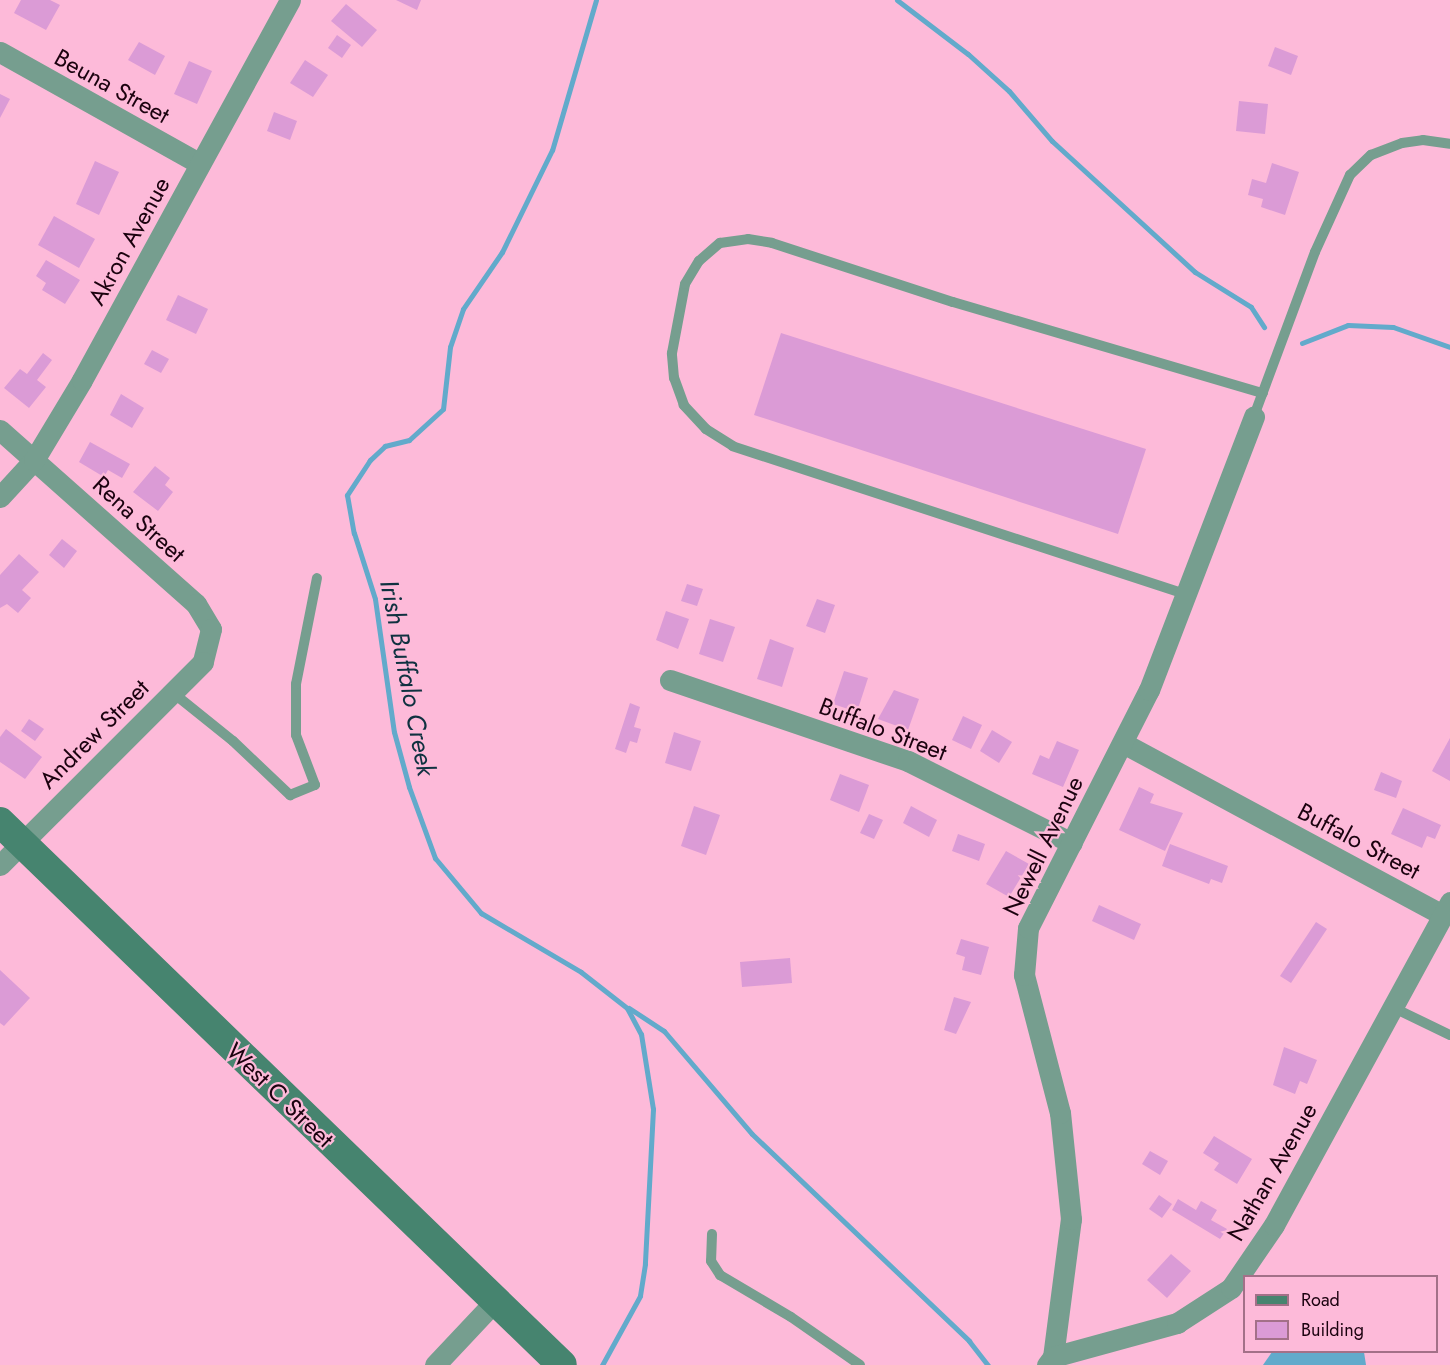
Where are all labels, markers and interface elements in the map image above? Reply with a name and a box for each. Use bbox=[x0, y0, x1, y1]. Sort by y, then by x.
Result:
street label: Beuna Street bbox=[49, 43, 175, 129]
street label: Akron Avenue bbox=[82, 172, 176, 310]
street label: Rena Street bbox=[87, 470, 191, 568]
water label: Irish Buffalo Creek bbox=[373, 577, 441, 779]
street label: Andrew Street bbox=[33, 673, 155, 795]
street label: Buffalo Street bbox=[815, 691, 951, 767]
street label: Newell Avenue bbox=[997, 771, 1089, 921]
street label: Buffalo Street bbox=[1293, 797, 1425, 885]
street label: West C Street bbox=[220, 1037, 340, 1153]
street label: Nathan Avenue bbox=[1221, 1098, 1323, 1246]
legend bbox=[1243, 1275, 1438, 1353]
text: Road bbox=[1301, 1287, 1340, 1313]
text: Building bbox=[1301, 1317, 1364, 1343]

